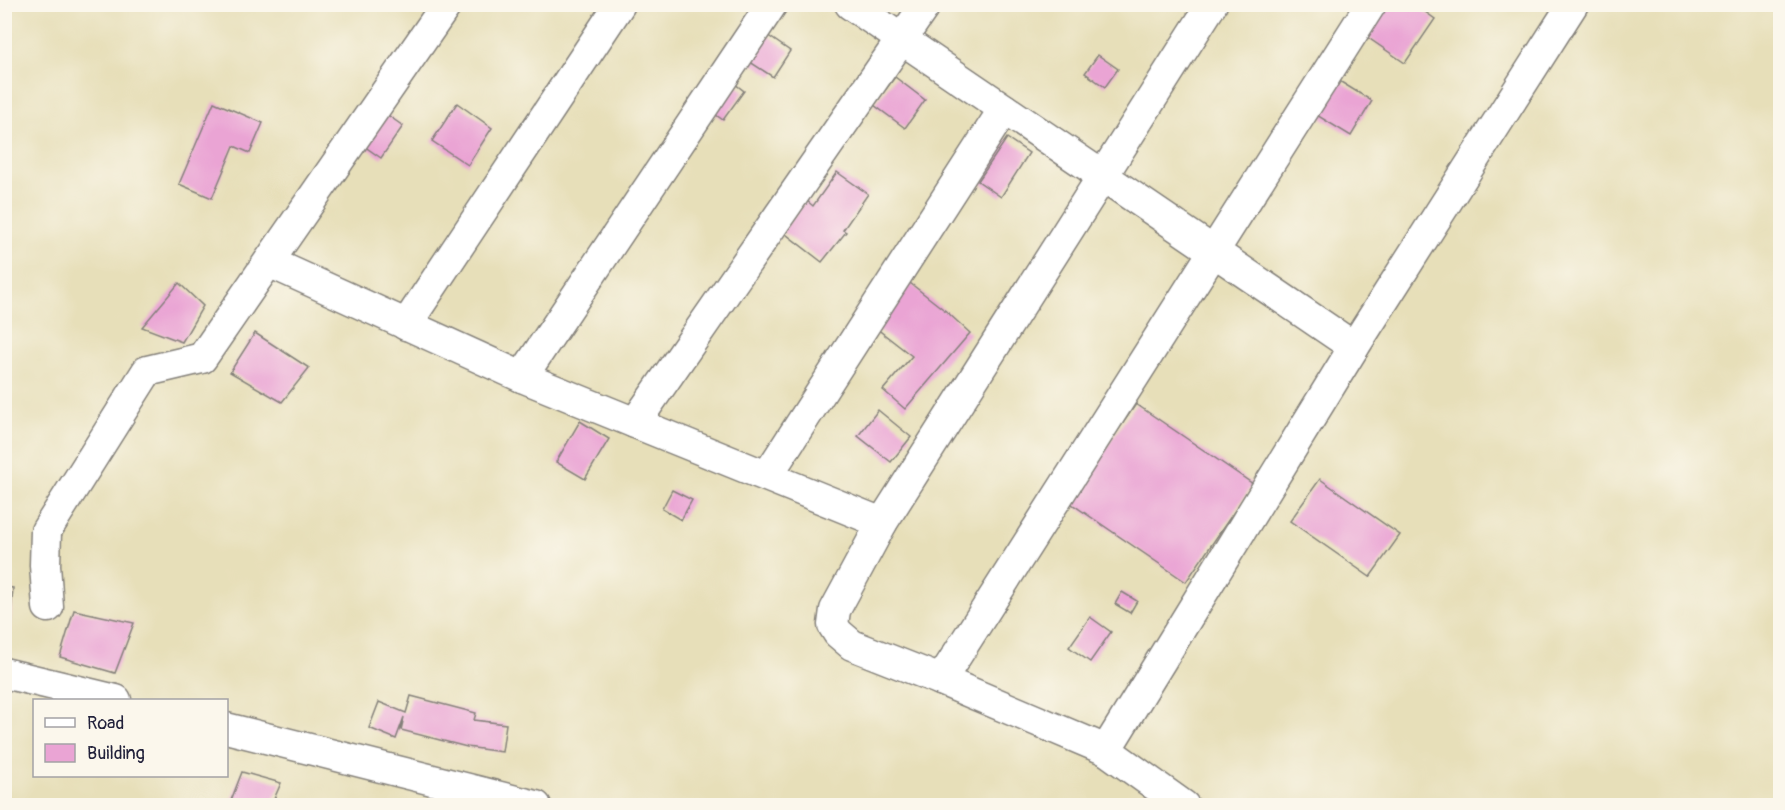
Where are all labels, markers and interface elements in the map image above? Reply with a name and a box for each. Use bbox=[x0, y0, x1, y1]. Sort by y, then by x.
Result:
legend bbox=[33, 699, 228, 777]
text: Road bbox=[87, 712, 124, 735]
text: Building bbox=[87, 742, 145, 765]

